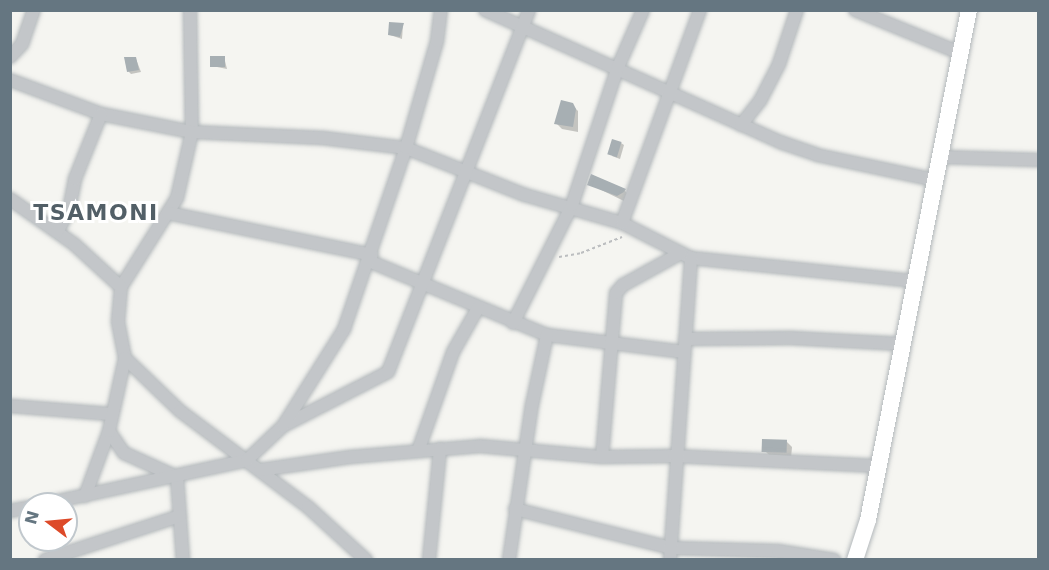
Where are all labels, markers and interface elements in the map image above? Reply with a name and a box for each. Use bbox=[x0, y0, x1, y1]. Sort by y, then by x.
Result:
district label: TSAMONI bbox=[33, 200, 159, 226]
north arrow bbox=[18, 492, 78, 552]
text: N bbox=[21, 508, 43, 527]

